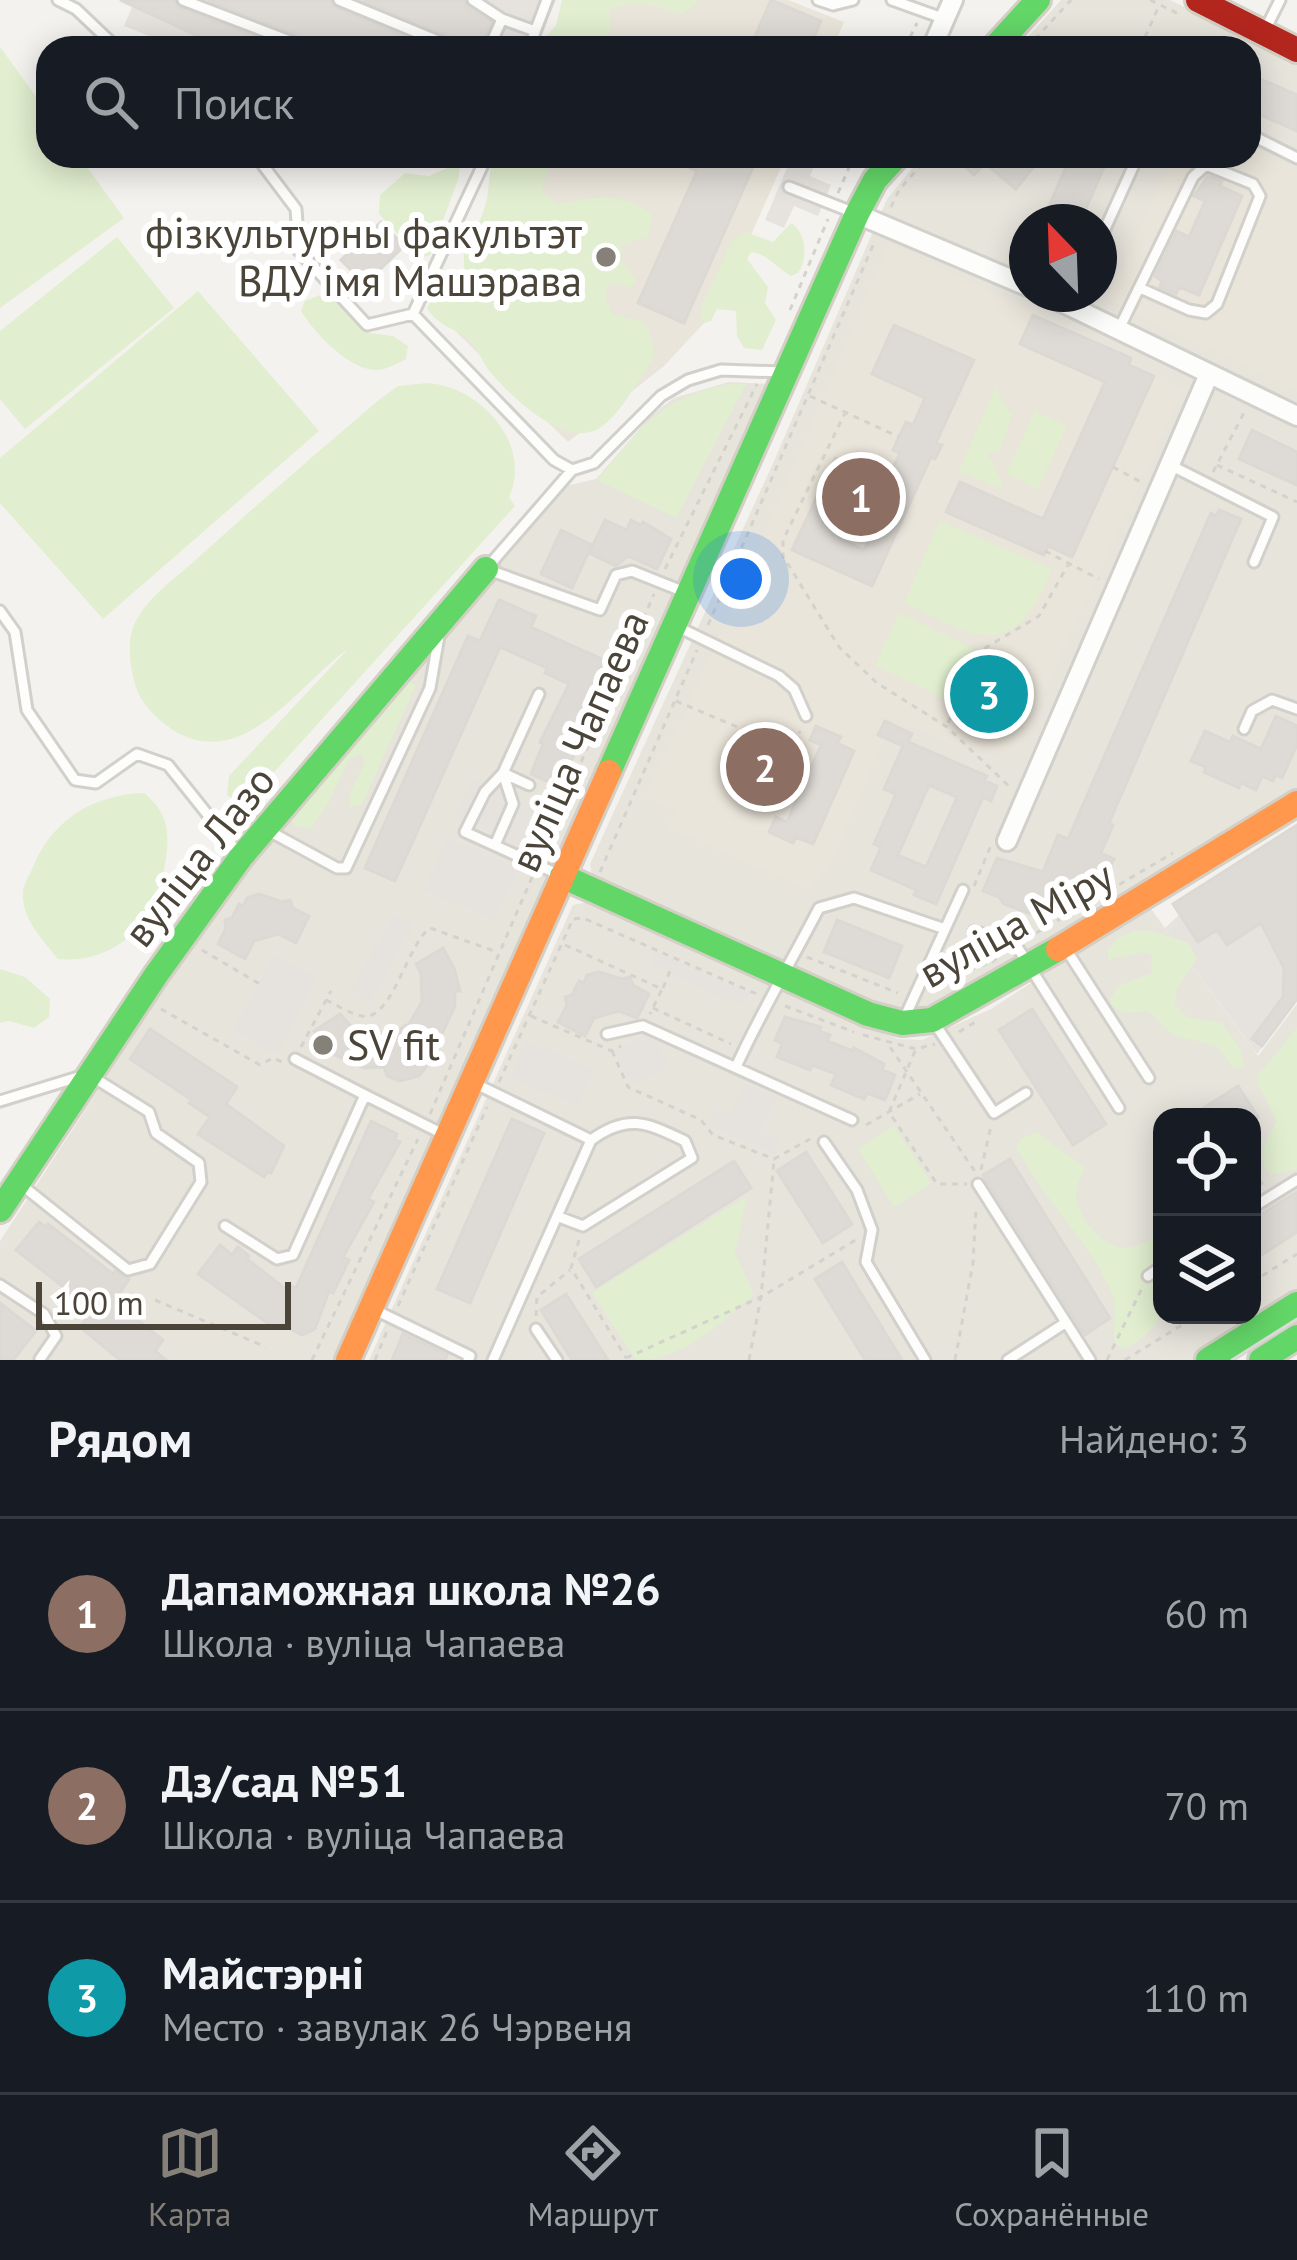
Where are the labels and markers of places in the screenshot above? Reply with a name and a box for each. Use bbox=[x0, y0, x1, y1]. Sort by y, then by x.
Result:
place label: фізкультурны факультэт ВДУ імя Машэрава bbox=[145, 205, 582, 308]
marker: фізкультурны факультэт ВДУ імя Машэрава bbox=[593, 244, 619, 270]
pin: 1 bbox=[822, 452, 900, 542]
pin: 3 bbox=[950, 649, 1028, 739]
pin: 2 bbox=[726, 722, 804, 812]
place label: SV fit bbox=[347, 1017, 440, 1072]
marker: SV fit bbox=[310, 1032, 336, 1058]

